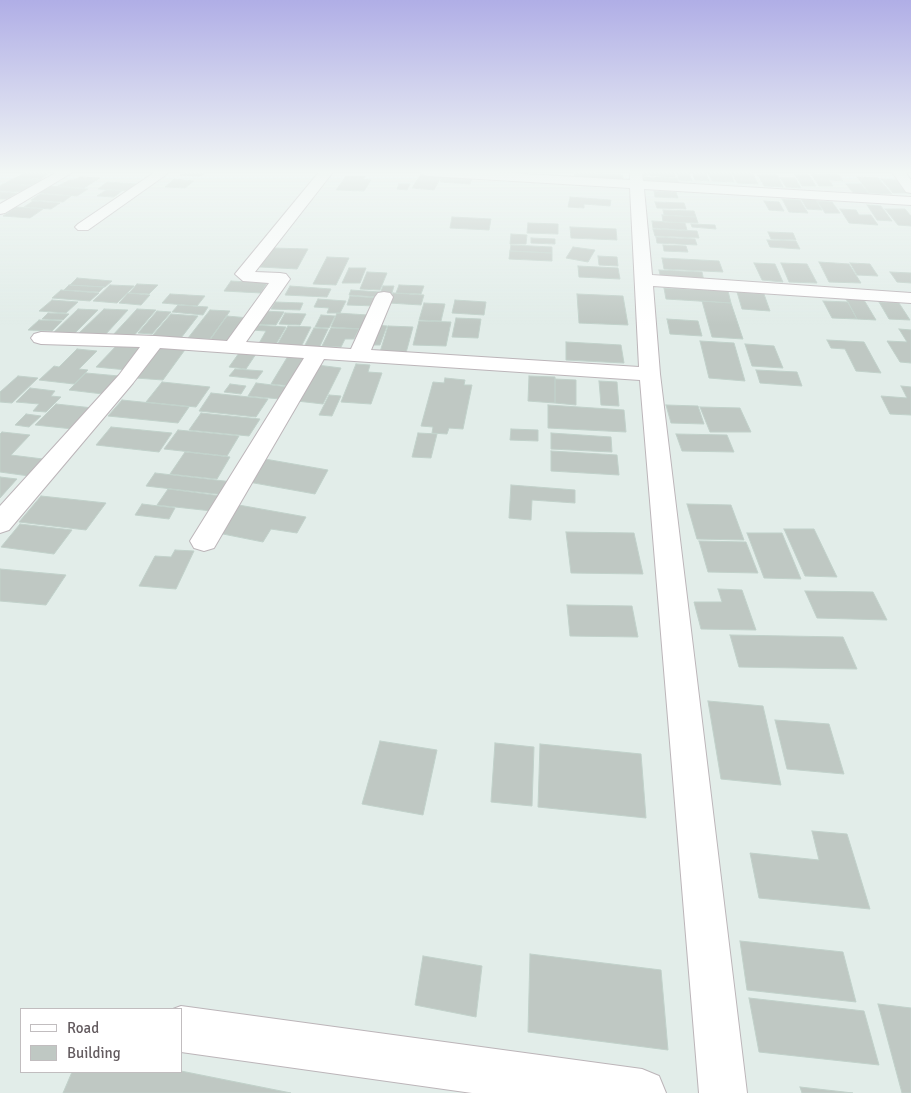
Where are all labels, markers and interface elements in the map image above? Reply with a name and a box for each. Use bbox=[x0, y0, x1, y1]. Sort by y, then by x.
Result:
legend bbox=[20, 1008, 182, 1073]
text: Road bbox=[67, 1019, 99, 1037]
text: Building bbox=[67, 1044, 121, 1062]

